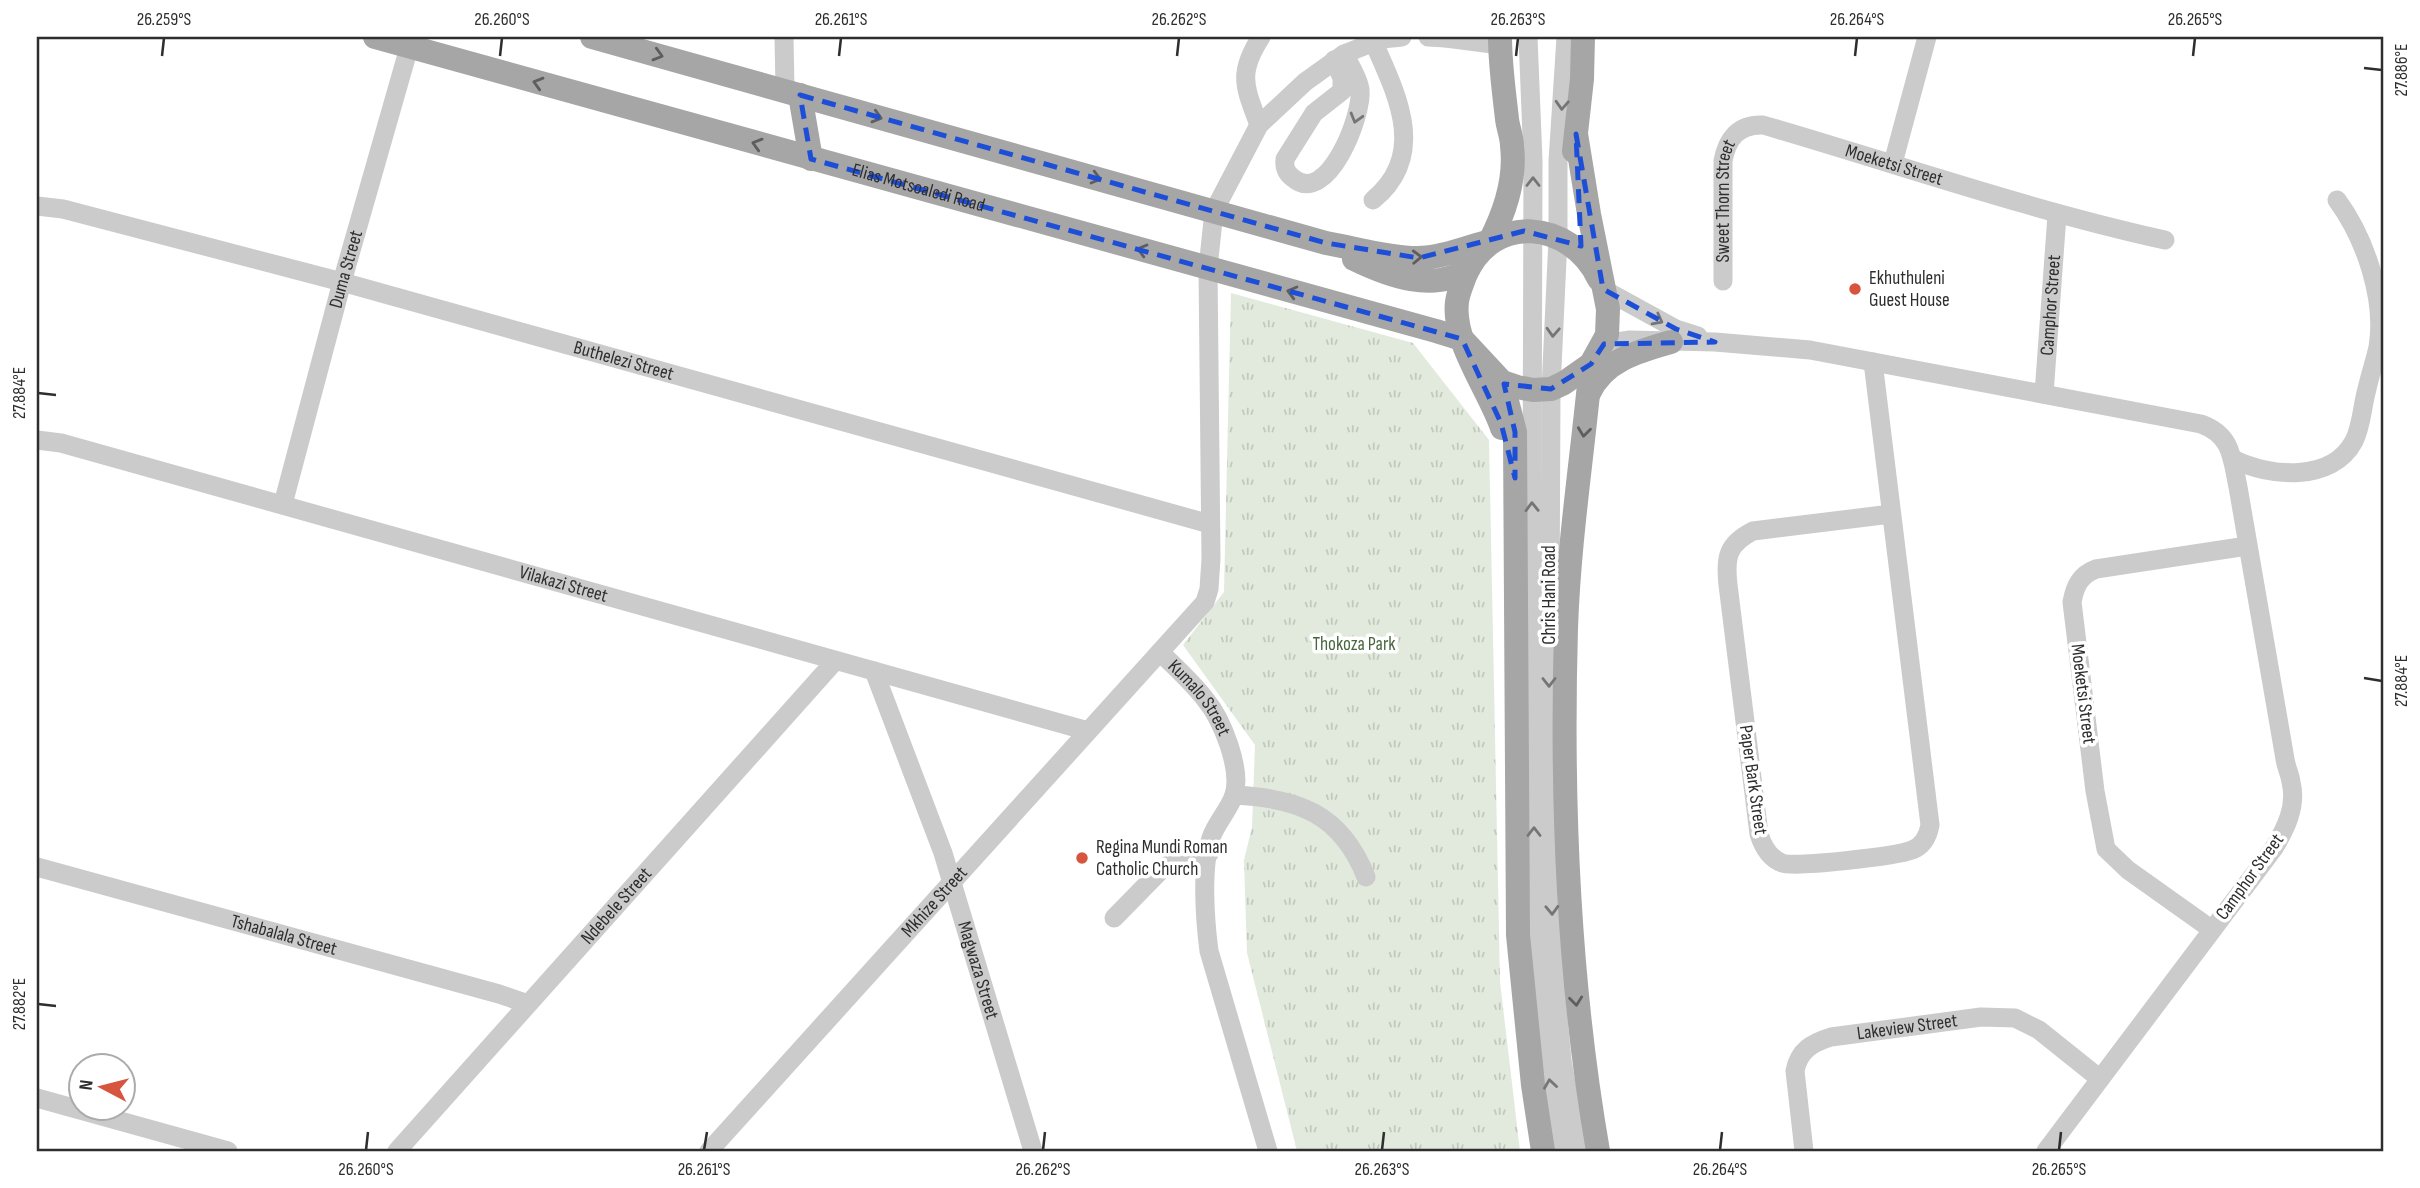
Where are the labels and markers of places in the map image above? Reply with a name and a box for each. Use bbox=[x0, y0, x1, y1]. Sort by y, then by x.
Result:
place label: Ekhuthuleni Guest House bbox=[1869, 267, 1950, 312]
marker: Ekhuthuleni Guest House bbox=[1847, 281, 1863, 297]
place label: Regina Mundi Roman Catholic Church bbox=[1096, 836, 1228, 881]
marker: Regina Mundi Roman Catholic Church bbox=[1074, 850, 1090, 866]

